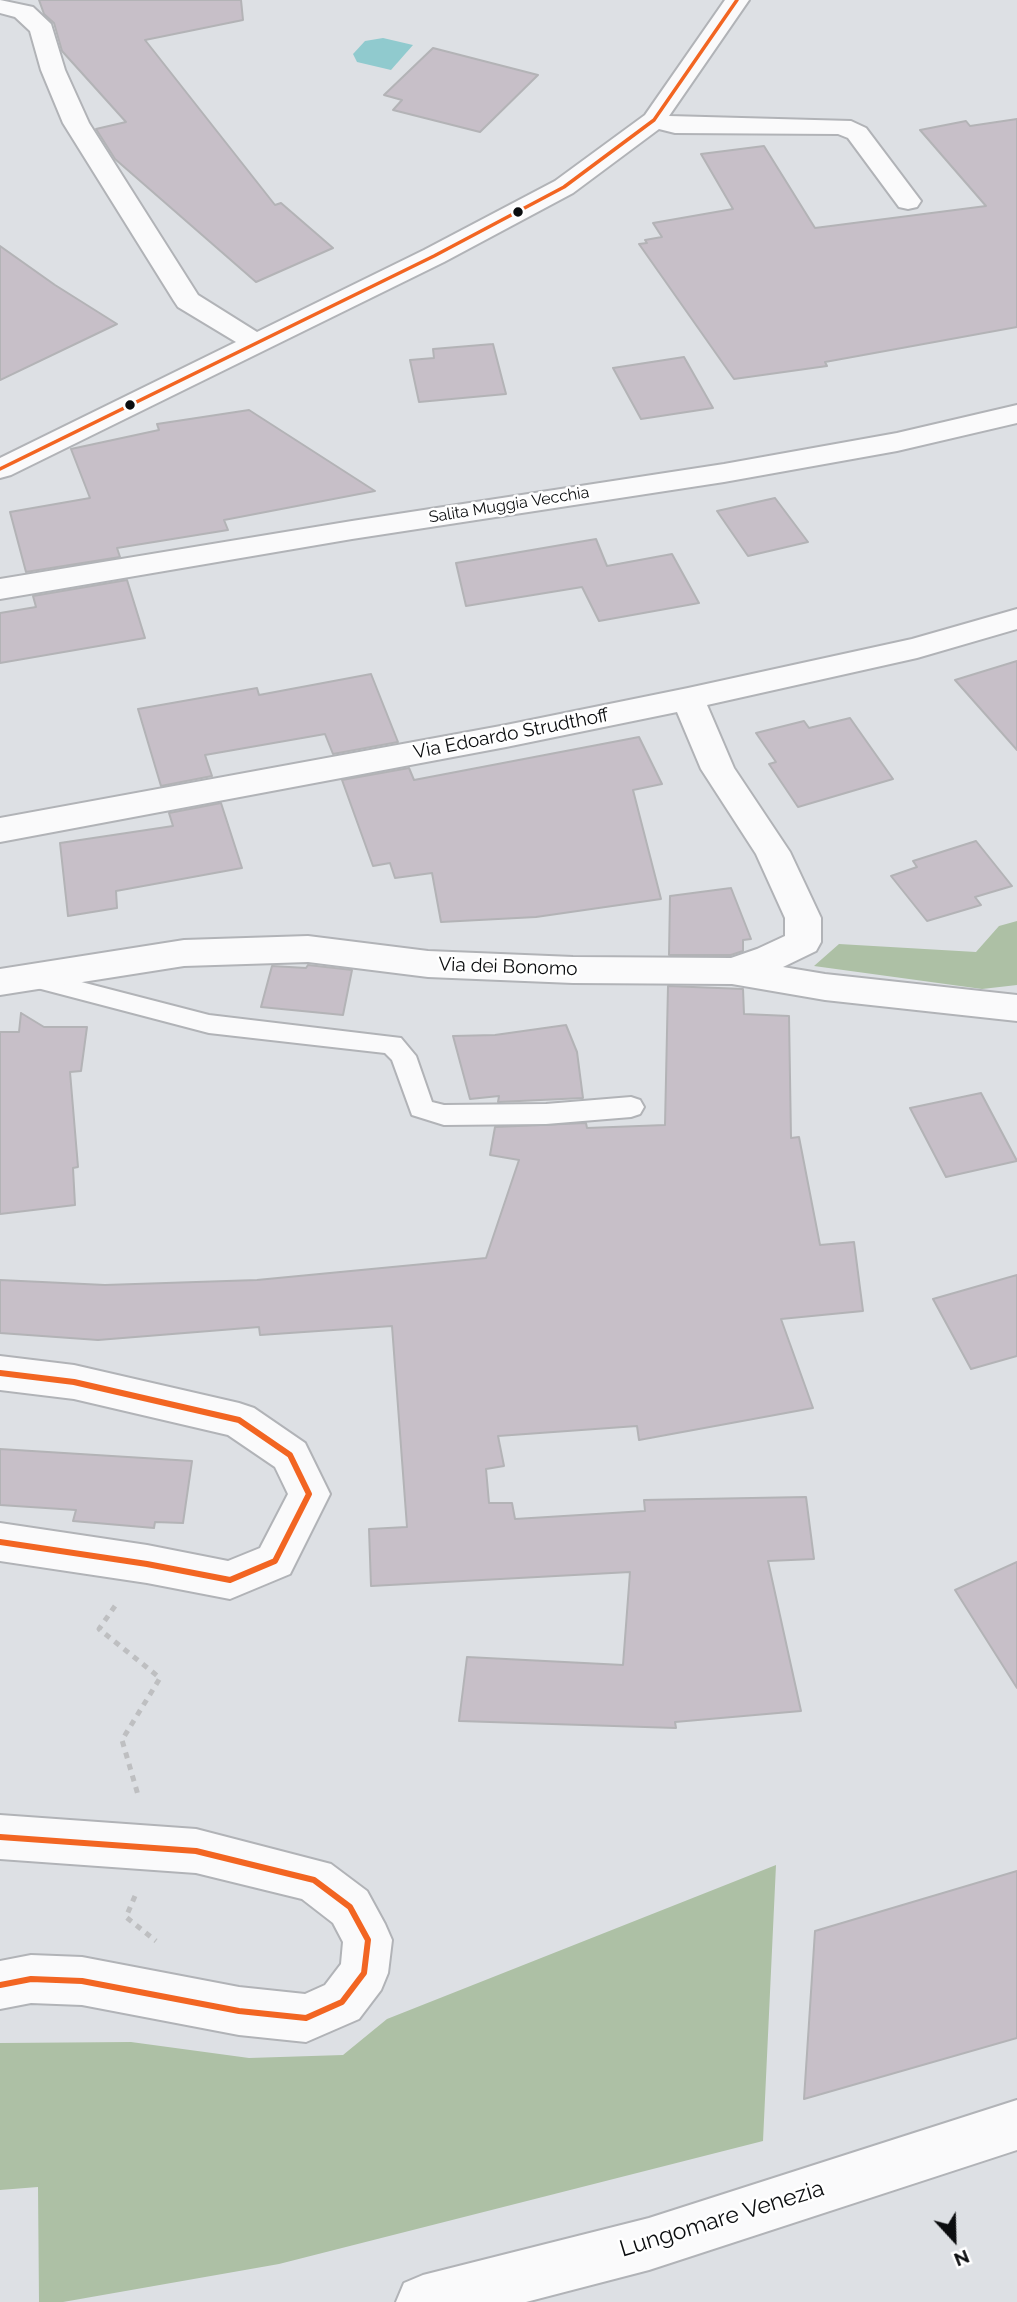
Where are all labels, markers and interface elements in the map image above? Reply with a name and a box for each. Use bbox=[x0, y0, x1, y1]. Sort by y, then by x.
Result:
unlabelled marker bbox=[511, 205, 525, 219]
unlabelled marker bbox=[123, 398, 137, 412]
street label: Salita Muggia Vecchia bbox=[427, 483, 591, 527]
street label: Via Edoardo Strudthoff bbox=[411, 704, 611, 764]
street label: Via dei Bonomo bbox=[438, 953, 578, 981]
street label: Lungomare Venezia bbox=[616, 2175, 828, 2263]
north arrow bbox=[919, 2204, 989, 2274]
text: N bbox=[951, 2246, 973, 2271]

